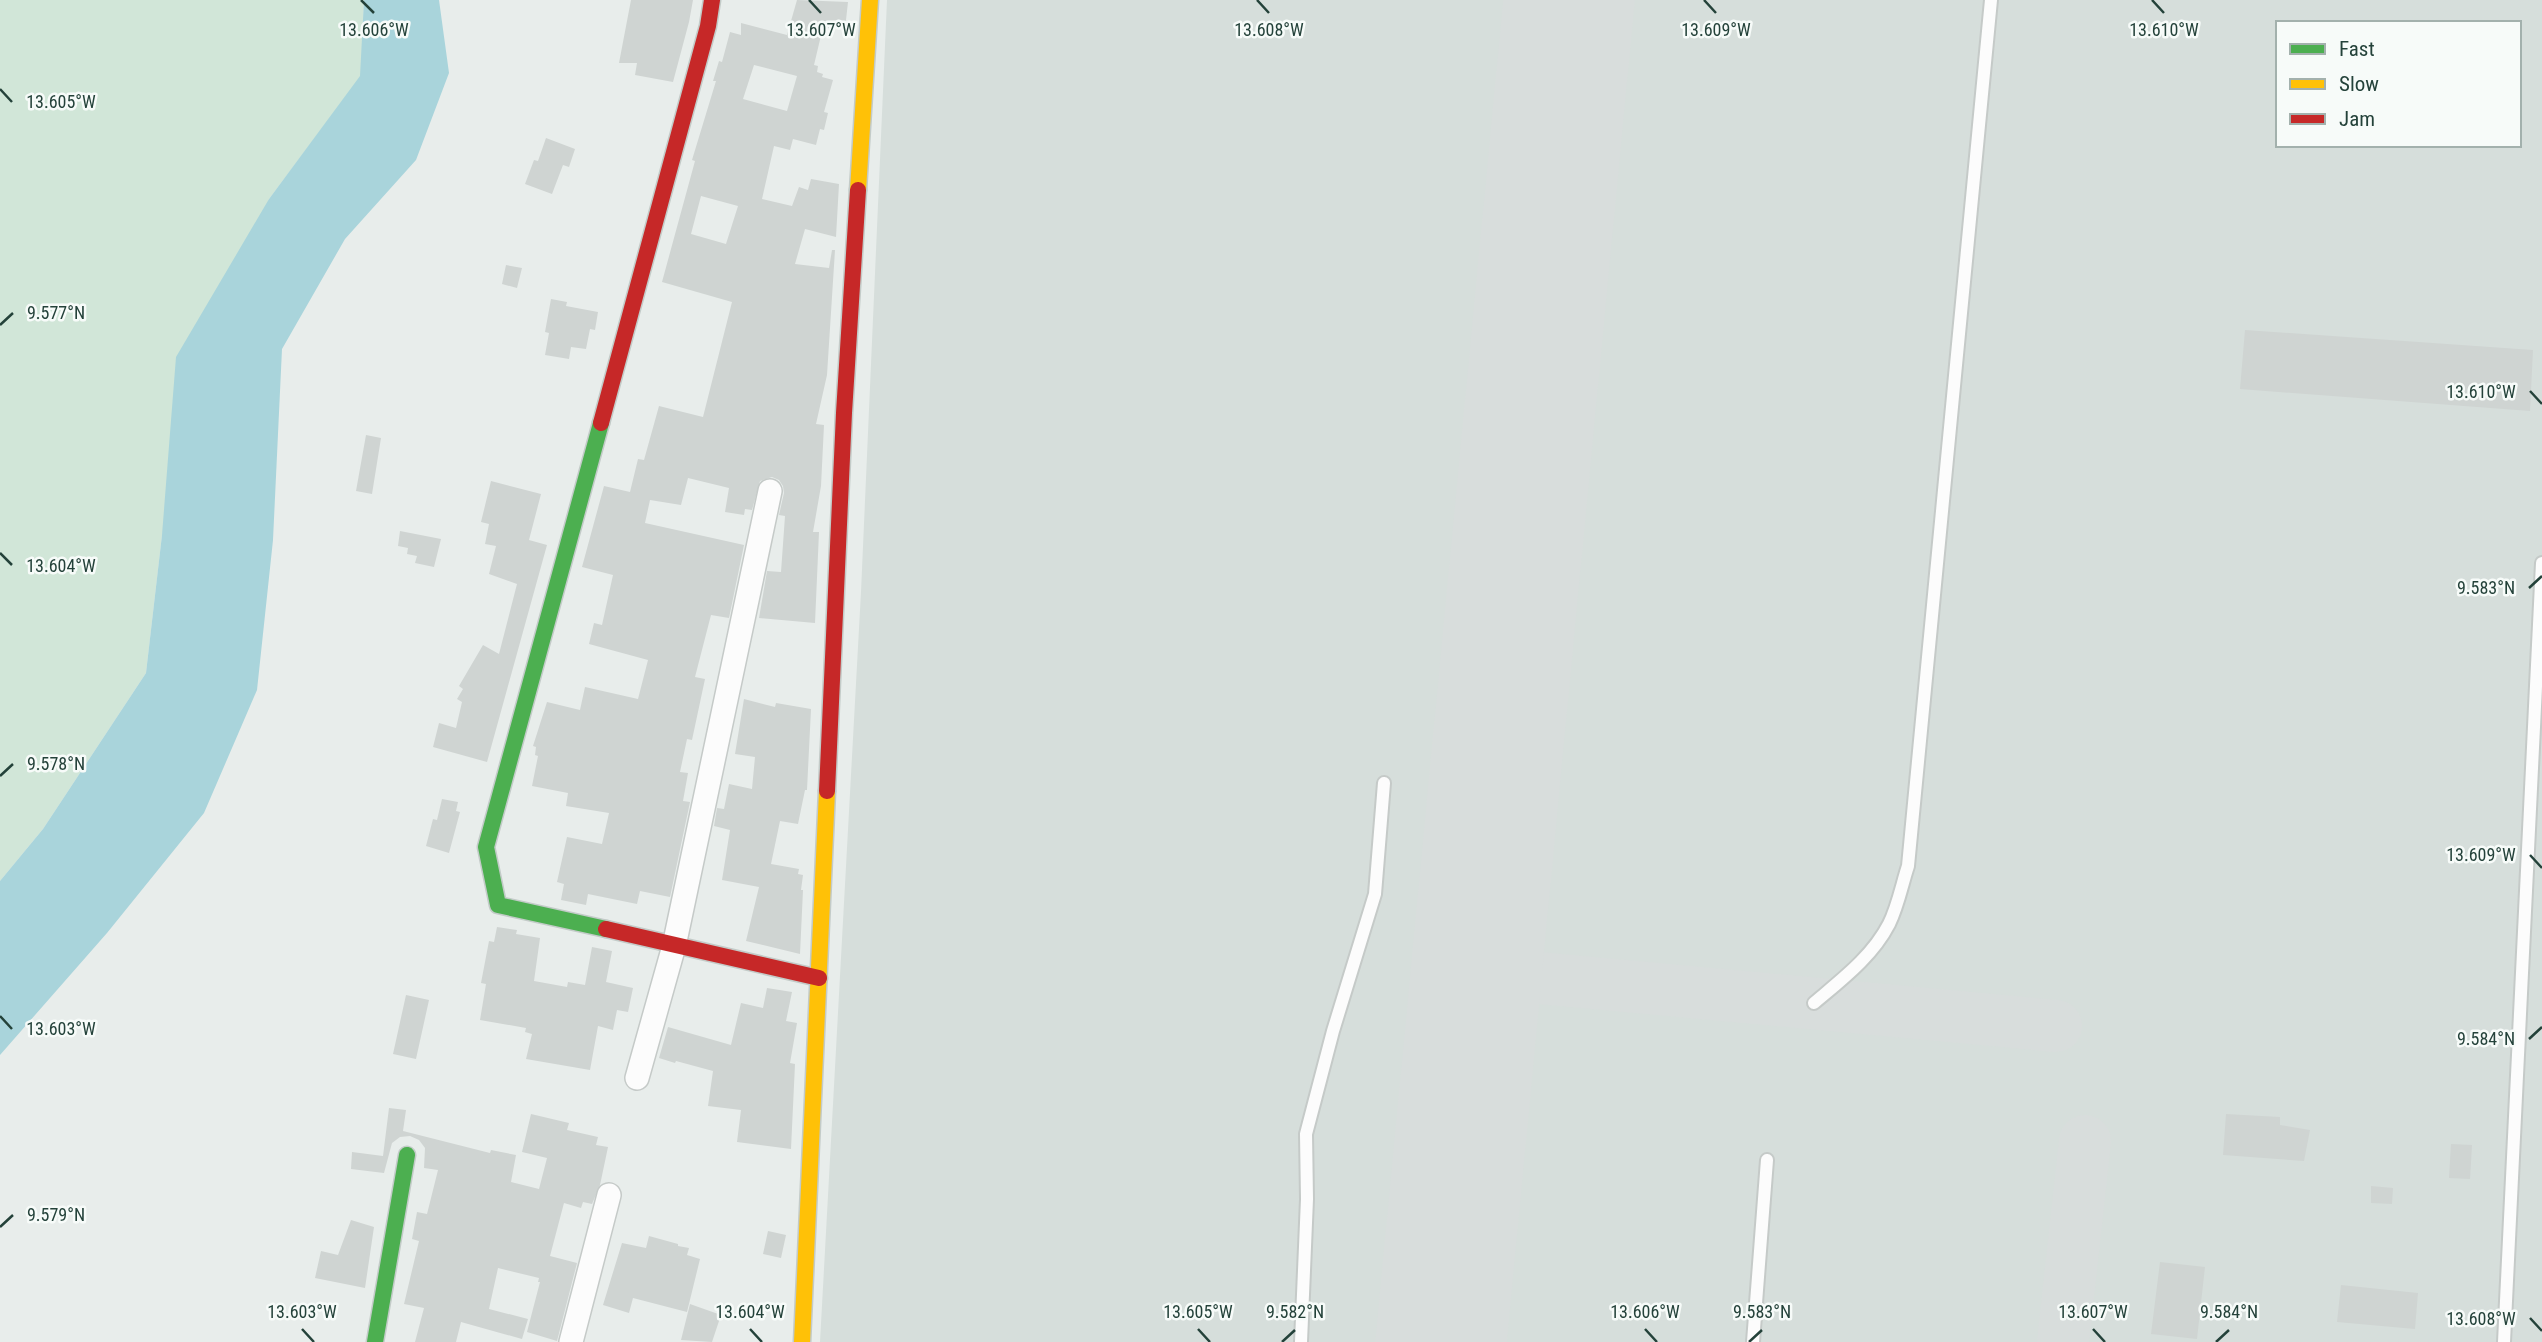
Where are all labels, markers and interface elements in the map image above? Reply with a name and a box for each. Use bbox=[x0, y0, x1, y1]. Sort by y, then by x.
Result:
text: 13.606°W bbox=[339, 19, 409, 40]
text: 13.607°W bbox=[786, 19, 856, 40]
text: 13.608°W bbox=[1234, 19, 1304, 40]
text: 13.609°W bbox=[1681, 19, 1751, 40]
text: 13.610°W bbox=[2129, 19, 2199, 40]
legend bbox=[2276, 21, 2521, 147]
text: Fast bbox=[2339, 37, 2375, 61]
text: Slow bbox=[2339, 72, 2379, 96]
text: 13.605°W bbox=[26, 91, 96, 112]
text: Jam bbox=[2339, 107, 2375, 131]
text: 9.577°N bbox=[27, 302, 85, 323]
text: 13.610°W bbox=[2446, 381, 2516, 402]
text: 13.604°W bbox=[26, 555, 96, 576]
text: 9.583°N bbox=[2457, 577, 2515, 598]
text: 9.578°N bbox=[27, 753, 85, 774]
text: 13.609°W bbox=[2446, 844, 2516, 865]
text: 13.603°W bbox=[26, 1018, 96, 1039]
text: 9.584°N bbox=[2457, 1028, 2515, 1049]
text: 9.579°N bbox=[27, 1204, 85, 1225]
text: 13.603°W bbox=[267, 1301, 337, 1322]
text: 13.604°W bbox=[715, 1301, 785, 1322]
text: 13.605°W bbox=[1163, 1301, 1233, 1322]
text: 9.582°N bbox=[1266, 1301, 1324, 1322]
text: 13.606°W bbox=[1610, 1301, 1680, 1322]
text: 9.583°N bbox=[1733, 1301, 1791, 1322]
text: 13.607°W bbox=[2058, 1301, 2128, 1322]
text: 9.584°N bbox=[2200, 1301, 2258, 1322]
text: 13.608°W bbox=[2446, 1308, 2516, 1329]

